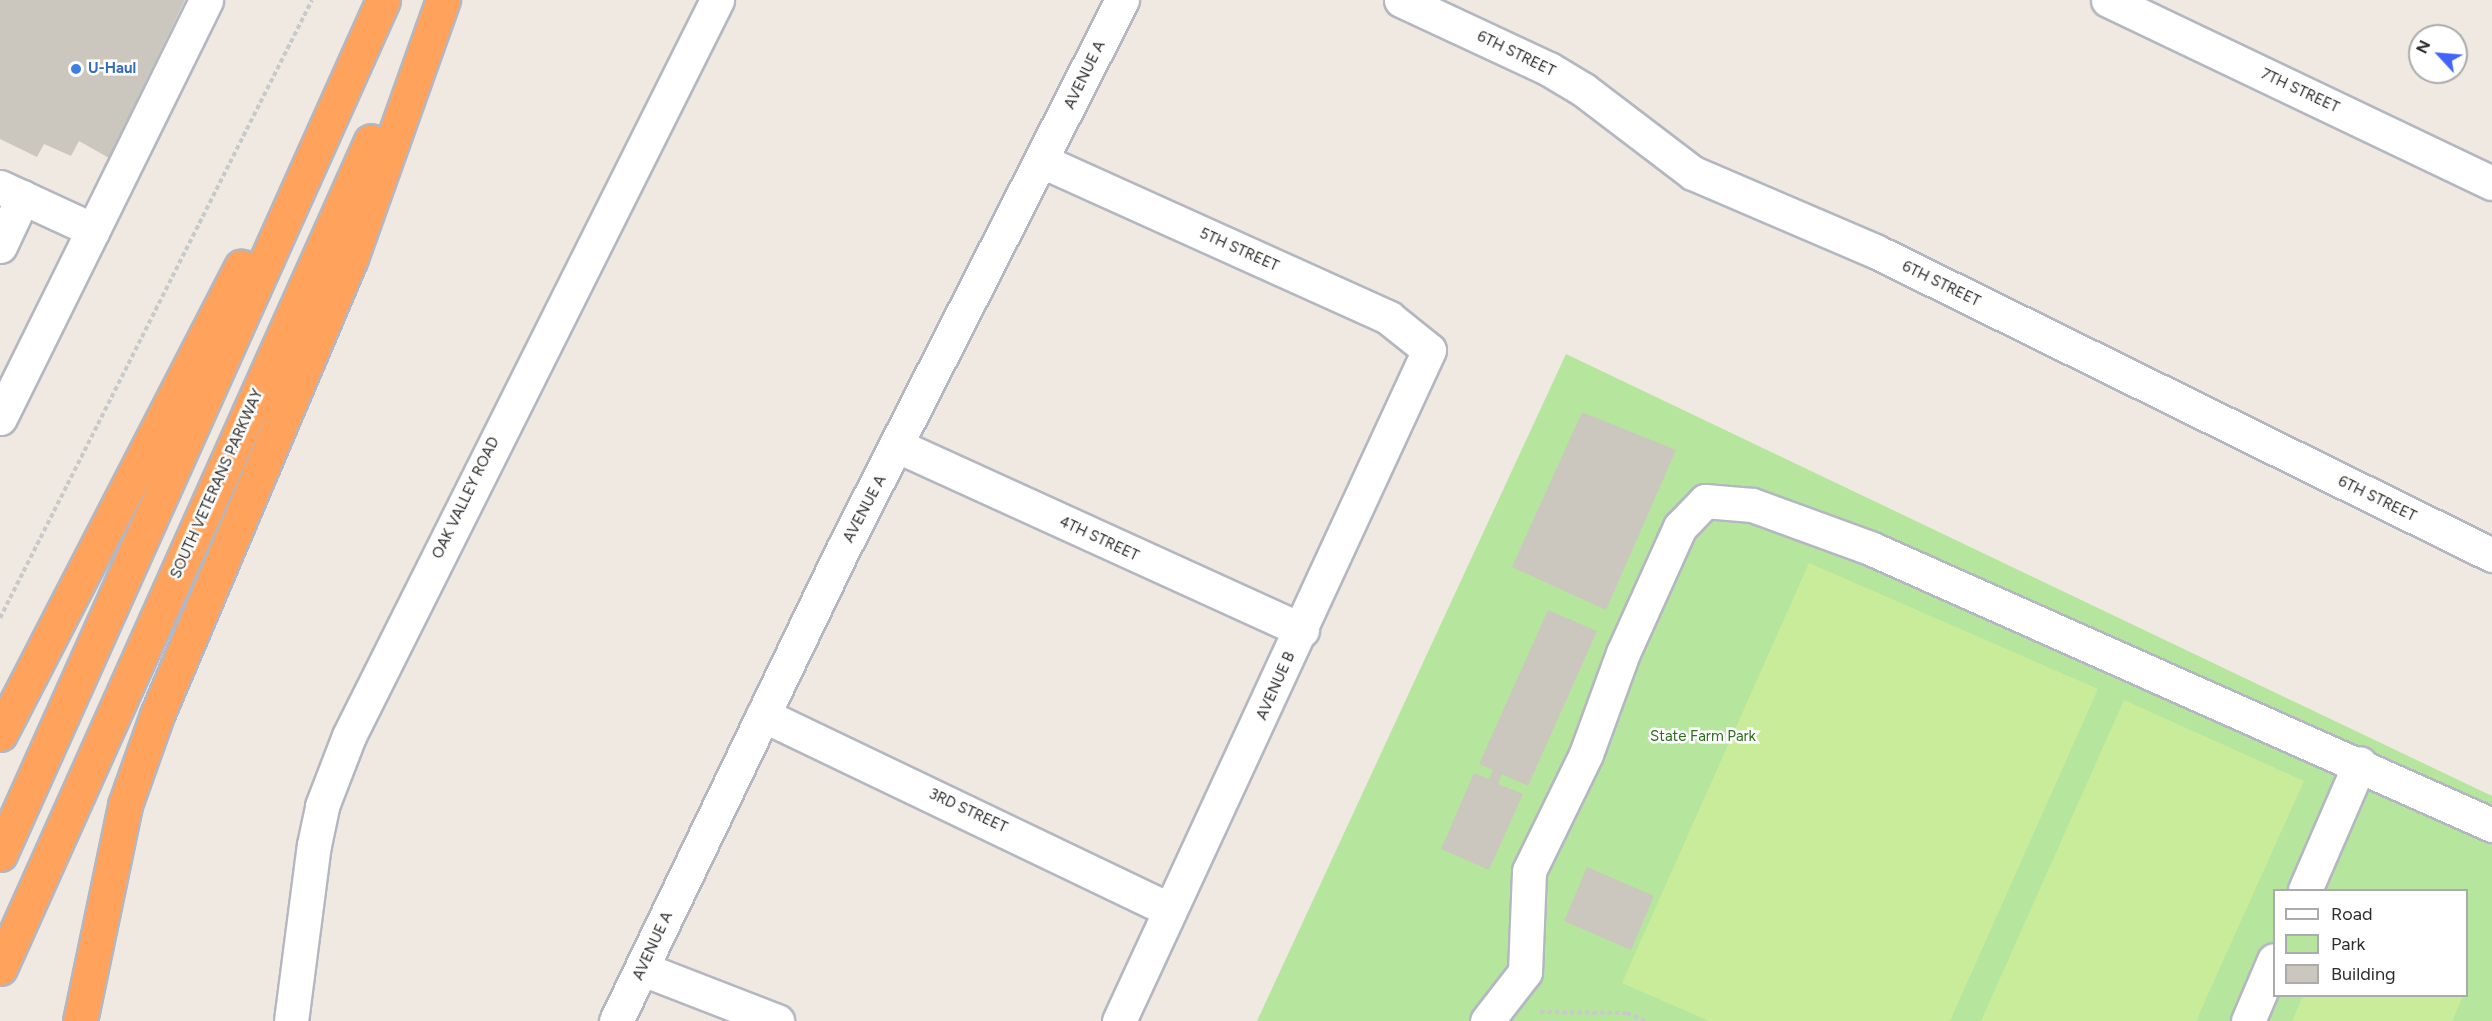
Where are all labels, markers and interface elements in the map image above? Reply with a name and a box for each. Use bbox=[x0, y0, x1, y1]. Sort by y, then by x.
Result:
north arrow bbox=[2408, 24, 2468, 84]
street label: 6TH STREET bbox=[1474, 27, 1558, 81]
text: N bbox=[2412, 37, 2434, 56]
street label: AVENUE A bbox=[1061, 38, 1109, 112]
place label: U-Haul bbox=[88, 60, 136, 78]
marker: U-Haul bbox=[69, 62, 83, 76]
street label: 7TH STREET bbox=[2258, 65, 2342, 117]
street label: 5TH STREET bbox=[1197, 225, 1281, 275]
street label: 6TH STREET bbox=[1899, 257, 1983, 311]
street label: SOUTH VETERANS PARKWAY bbox=[167, 386, 267, 582]
street label: OAK VALLEY ROAD bbox=[429, 434, 503, 562]
street label: AVENUE A bbox=[840, 472, 890, 546]
street label: 6TH STREET bbox=[2335, 472, 2419, 526]
street label: 4TH STREET bbox=[1056, 513, 1142, 565]
street label: AVENUE B bbox=[1253, 649, 1299, 723]
park label: State Farm Park bbox=[1650, 728, 1756, 746]
street label: 3RD STREET bbox=[926, 785, 1010, 837]
legend bbox=[2273, 889, 2468, 997]
text: Road bbox=[2331, 903, 2372, 925]
street label: AVENUE A bbox=[629, 909, 677, 983]
text: Park bbox=[2331, 933, 2365, 955]
text: Building bbox=[2331, 963, 2396, 985]

